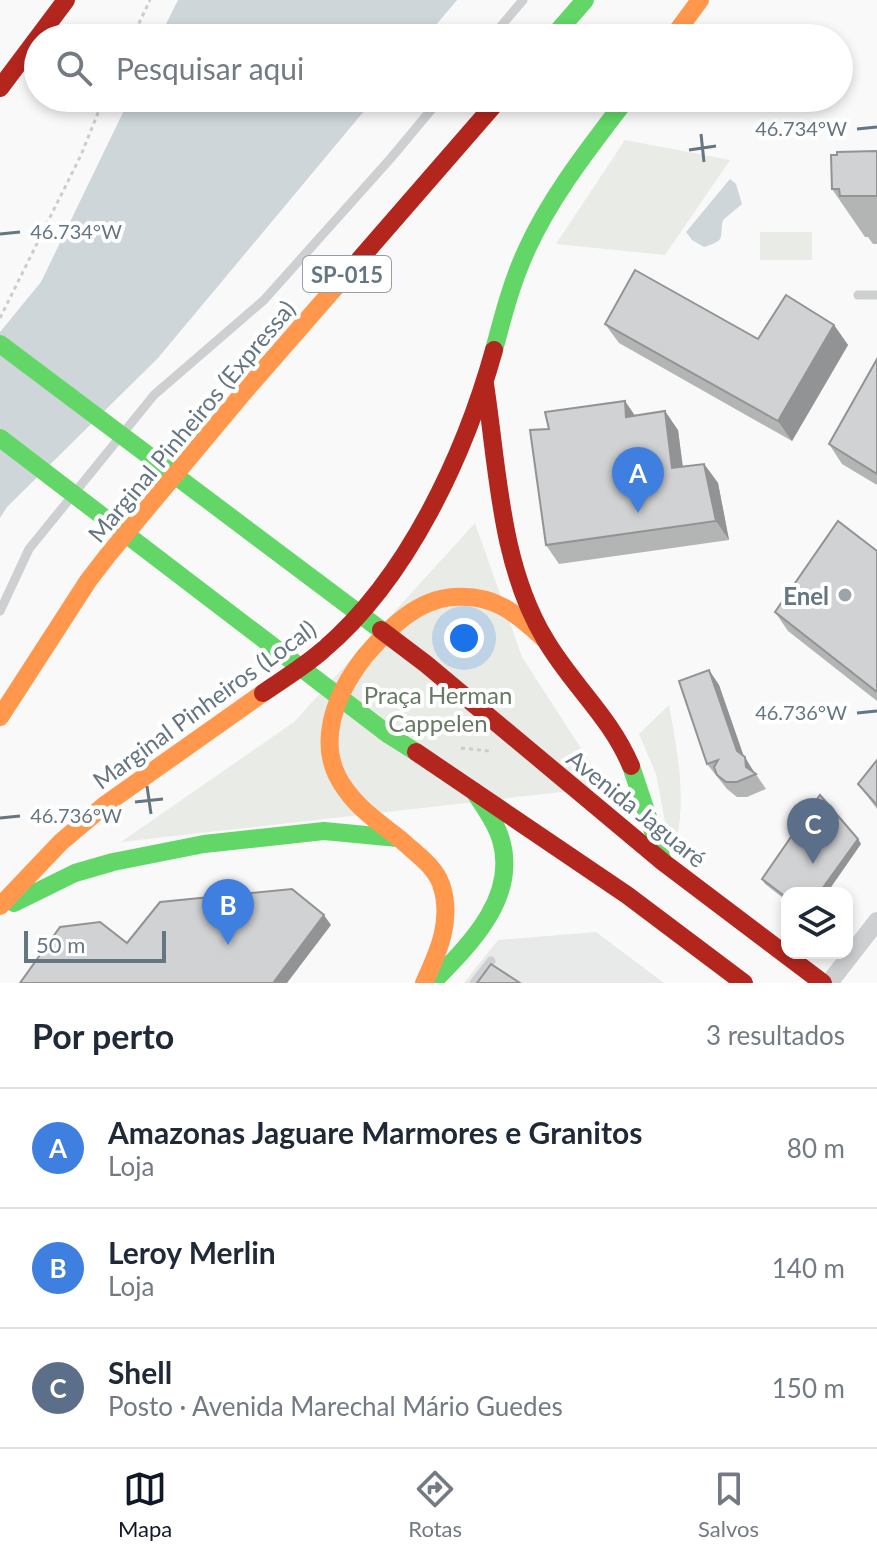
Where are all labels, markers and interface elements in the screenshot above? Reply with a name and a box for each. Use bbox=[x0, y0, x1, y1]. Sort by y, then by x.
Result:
search box bbox=[24, 24, 853, 112]
icon: search bbox=[52, 46, 96, 90]
text: Pesquisar aqui bbox=[116, 50, 304, 86]
text: 46.734°W bbox=[755, 116, 847, 140]
text: 46.734°W bbox=[30, 219, 122, 243]
road number: SP-015 bbox=[303, 256, 391, 292]
street label: Marginal Pinheiros (Expressa) bbox=[81, 294, 301, 548]
pin: A bbox=[612, 447, 664, 513]
place label: Enel bbox=[783, 581, 829, 610]
marker: Enel bbox=[836, 586, 854, 604]
street label: Marginal Pinheiros (Local) bbox=[87, 613, 321, 795]
your location bbox=[444, 618, 484, 658]
park label: Praça Herman Cappelen bbox=[364, 680, 512, 737]
text: 46.736°W bbox=[755, 700, 847, 724]
street label: Avenida Jaguaré bbox=[562, 743, 712, 873]
pin: C bbox=[787, 798, 839, 864]
text: 46.736°W bbox=[30, 803, 122, 827]
pin: B bbox=[202, 879, 254, 945]
map controls bbox=[781, 887, 853, 959]
button: layers bbox=[781, 887, 853, 959]
scale bar bbox=[24, 927, 166, 963]
text: 50 m bbox=[36, 931, 85, 958]
text: Por perto bbox=[32, 1015, 174, 1056]
text: 3 resultados bbox=[706, 1019, 845, 1051]
text: Amazonas Jaguare Marmores e Granitos bbox=[108, 1114, 642, 1150]
text: A bbox=[49, 1132, 67, 1164]
text: 80 m bbox=[787, 1132, 845, 1164]
text: Loja bbox=[108, 1150, 154, 1182]
text: Leroy Merlin bbox=[108, 1234, 276, 1270]
text: B bbox=[49, 1252, 67, 1284]
text: 140 m bbox=[772, 1252, 845, 1284]
text: Loja bbox=[108, 1270, 154, 1302]
text: Shell bbox=[108, 1354, 172, 1390]
text: C bbox=[49, 1372, 67, 1404]
text: 150 m bbox=[772, 1372, 845, 1404]
text: Posto · Avenida Marechal Mário Guedes bbox=[108, 1390, 563, 1422]
tab: Mapa bbox=[118, 1467, 172, 1542]
tab: Rotas bbox=[408, 1467, 462, 1542]
tab: Salvos bbox=[698, 1467, 759, 1542]

